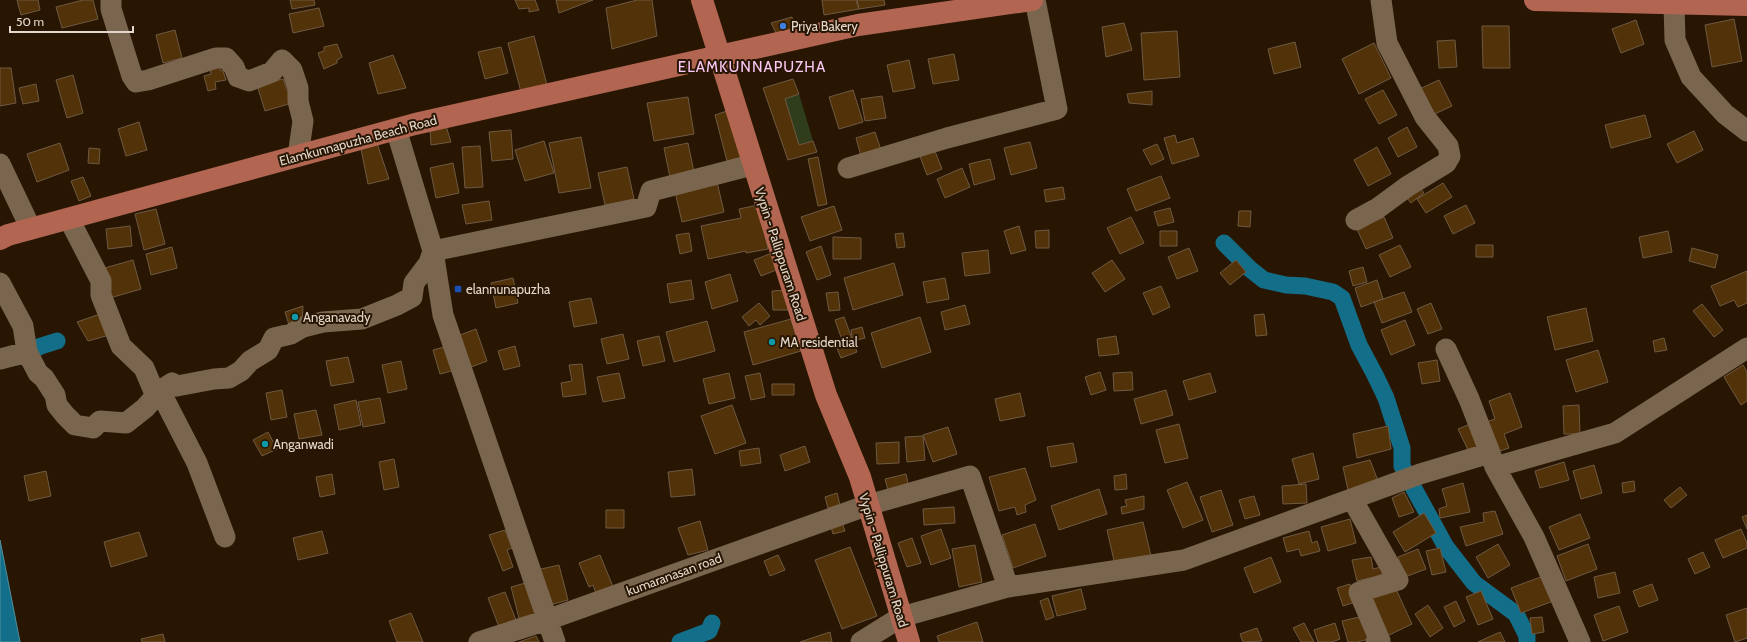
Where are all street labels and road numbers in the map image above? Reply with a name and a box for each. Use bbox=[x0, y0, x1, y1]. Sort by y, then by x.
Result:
street label: Elamkunnapuzha Beach Road bbox=[277, 111, 439, 169]
street label: Vypin - Pallippuram Road bbox=[752, 185, 810, 323]
street label: Vypin - Pallippuram Road bbox=[856, 491, 912, 629]
street label: kumaranasan road bbox=[624, 549, 724, 599]

